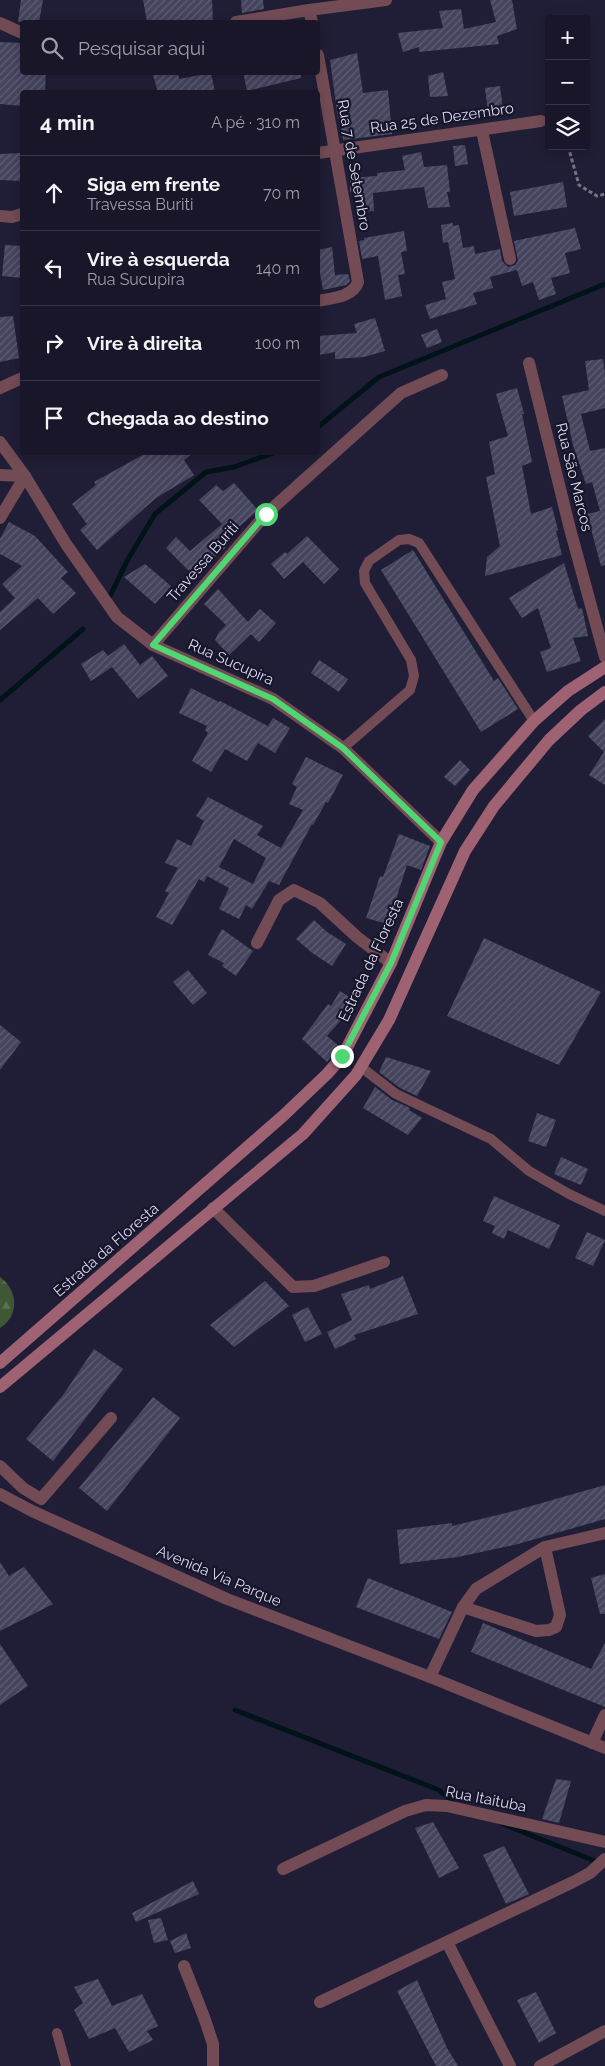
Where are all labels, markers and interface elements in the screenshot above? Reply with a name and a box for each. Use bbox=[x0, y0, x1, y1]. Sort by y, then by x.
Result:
map controls bbox=[545, 15, 590, 150]
button: + bbox=[545, 15, 590, 60]
search box bbox=[20, 20, 320, 75]
icon: search bbox=[38, 34, 66, 62]
text: Pesquisar aqui bbox=[78, 37, 205, 59]
button: − bbox=[545, 60, 590, 105]
street label: Rua 7 de Setembro bbox=[334, 98, 374, 232]
street label: Rua 25 de Dezembro bbox=[369, 99, 515, 137]
button: layers bbox=[545, 105, 590, 150]
text: 4 min bbox=[40, 110, 95, 135]
text: A pé · 310 m bbox=[211, 113, 300, 132]
text: Siga em frente bbox=[87, 173, 220, 195]
icon: ahead bbox=[40, 179, 68, 207]
text: 70 m bbox=[263, 184, 300, 203]
text: Travessa Buriti bbox=[87, 195, 193, 214]
text: Vire à esquerda bbox=[87, 248, 230, 270]
icon: left bbox=[40, 254, 68, 282]
text: 140 m bbox=[256, 259, 300, 278]
text: Rua Sucupira bbox=[87, 270, 185, 289]
icon: right bbox=[40, 329, 68, 357]
text: Vire à direita bbox=[87, 332, 202, 354]
text: 100 m bbox=[255, 334, 300, 353]
icon: arrive bbox=[40, 404, 68, 432]
text: Chegada ao destino bbox=[87, 407, 269, 429]
street label: Rua São Marcos bbox=[552, 421, 596, 533]
route start bbox=[255, 503, 278, 526]
street label: Travessa Buriti bbox=[163, 518, 243, 606]
street label: Rua Sucupira bbox=[185, 635, 277, 689]
street label: Estrada da Floresta bbox=[335, 896, 407, 1024]
route end bbox=[331, 1045, 354, 1068]
street label: Estrada da Floresta bbox=[50, 1199, 162, 1301]
street label: Avenida Via Parque bbox=[154, 1542, 284, 1611]
street label: Rua Itaituba bbox=[444, 1782, 528, 1816]

